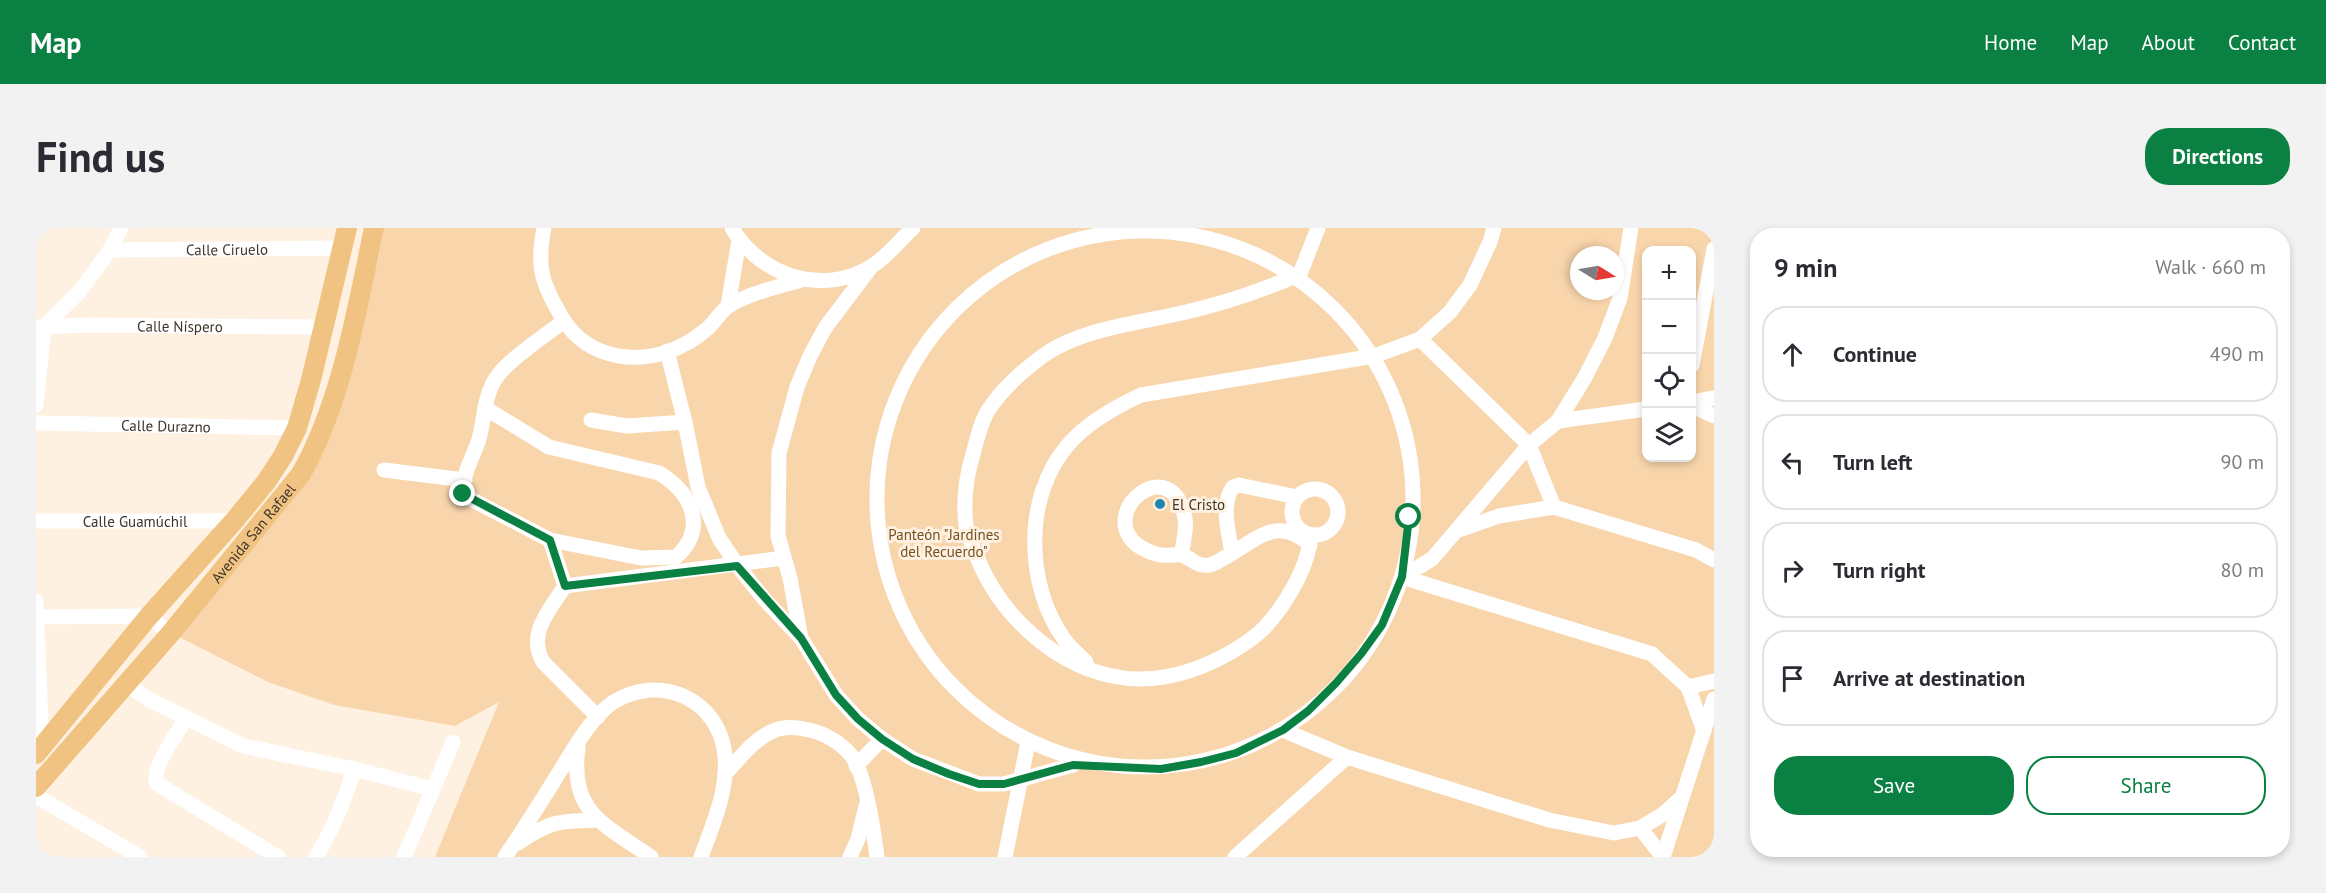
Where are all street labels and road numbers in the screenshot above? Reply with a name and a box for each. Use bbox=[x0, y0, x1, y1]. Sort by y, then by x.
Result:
street label: Calle Ciruelo bbox=[186, 239, 268, 259]
street label: Calle Níspero bbox=[137, 316, 223, 336]
street label: Calle Durazno bbox=[121, 415, 211, 436]
street label: Avenida San Rafael bbox=[206, 479, 299, 587]
street label: Calle Guamúchil bbox=[83, 512, 188, 531]

